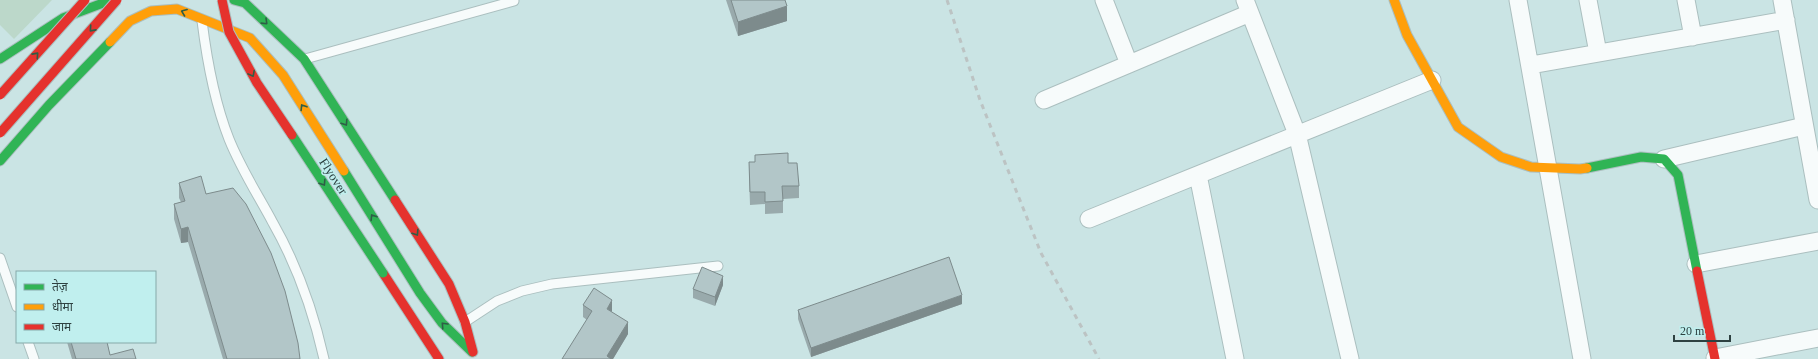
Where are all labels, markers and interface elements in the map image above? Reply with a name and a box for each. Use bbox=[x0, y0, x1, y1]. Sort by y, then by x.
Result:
one-way arrow bbox=[181, 9, 189, 17]
one-way arrow bbox=[260, 18, 268, 25]
one-way arrow bbox=[89, 24, 96, 32]
one-way arrow bbox=[31, 52, 38, 60]
one-way arrow bbox=[248, 70, 255, 78]
one-way arrow bbox=[300, 104, 308, 111]
one-way arrow bbox=[340, 119, 347, 126]
street label: Flyover bbox=[316, 155, 351, 198]
one-way arrow bbox=[318, 179, 325, 186]
one-way arrow bbox=[370, 214, 377, 221]
one-way arrow bbox=[411, 228, 418, 235]
legend bbox=[16, 271, 156, 343]
text: तेज़ bbox=[52, 279, 69, 294]
text: धीमा bbox=[52, 299, 74, 314]
scale bar bbox=[1674, 317, 1730, 343]
text: जाम bbox=[52, 320, 72, 334]
one-way arrow bbox=[442, 322, 449, 330]
text: 20 m bbox=[1680, 324, 1705, 338]

